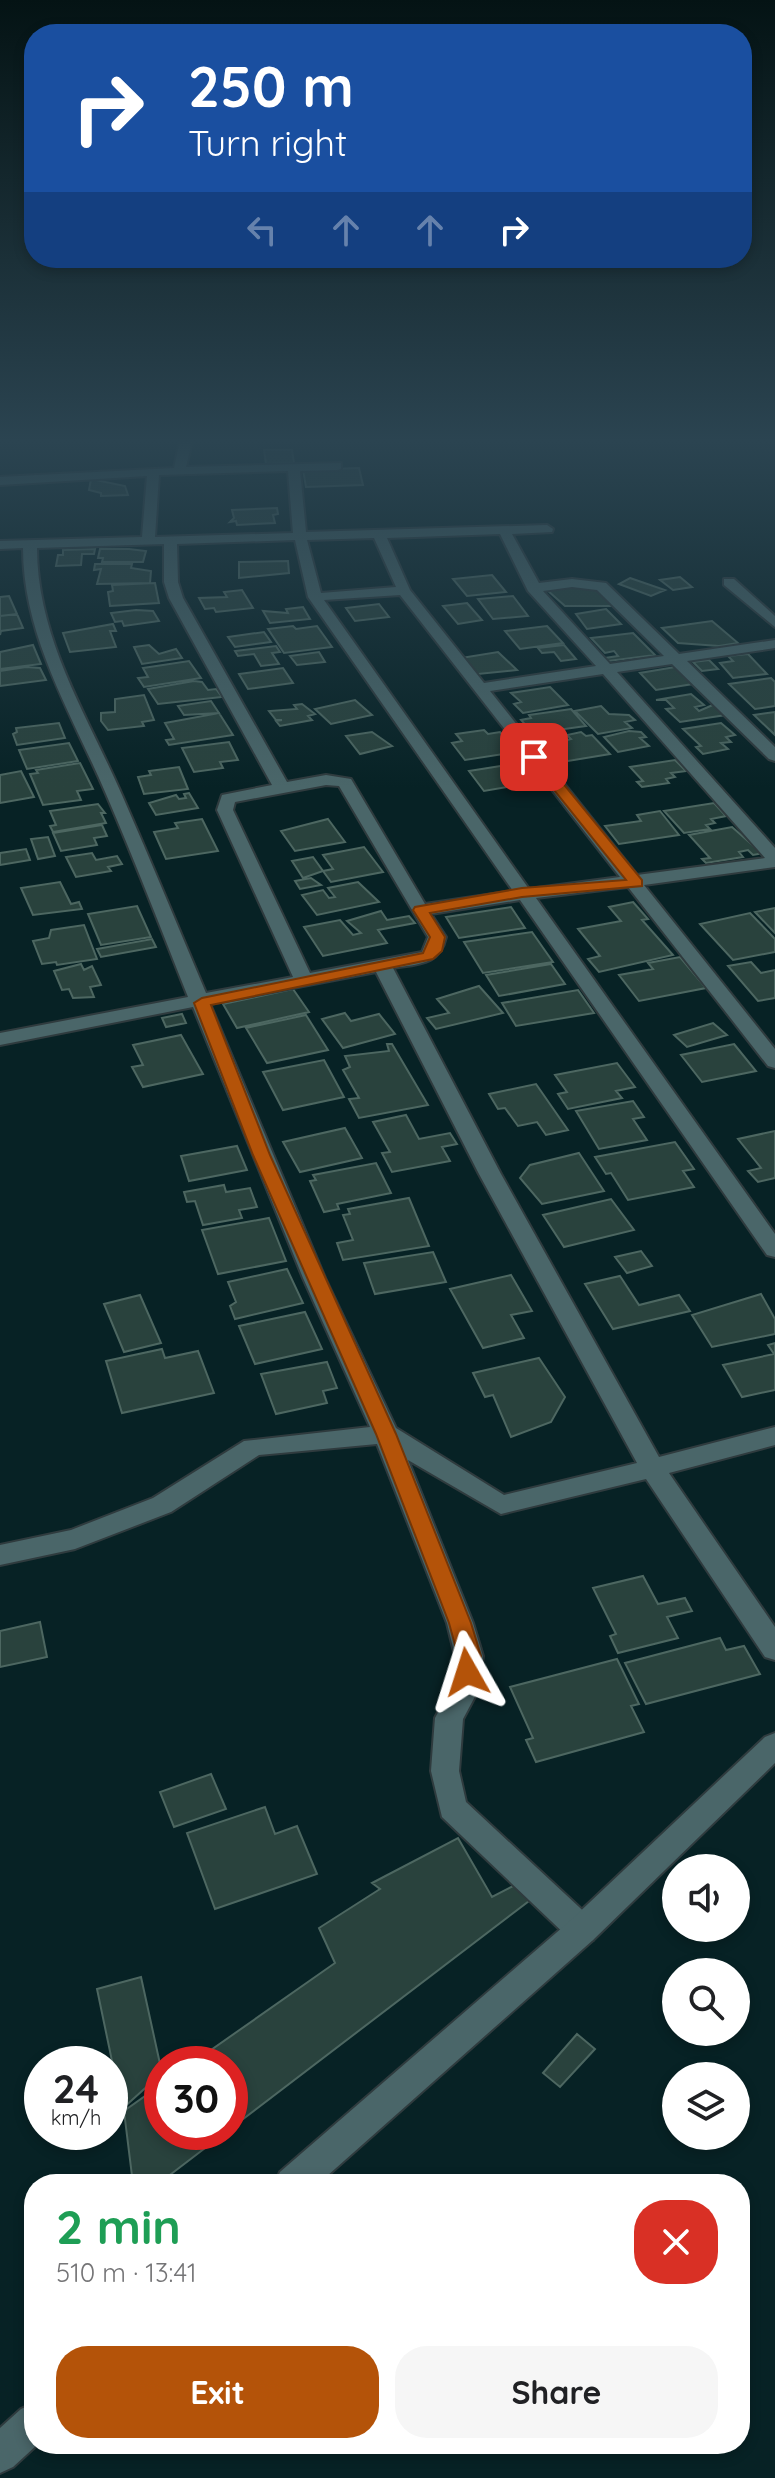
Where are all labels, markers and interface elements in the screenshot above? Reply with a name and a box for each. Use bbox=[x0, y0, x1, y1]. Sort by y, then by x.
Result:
text: 250 m bbox=[188, 51, 354, 121]
icon: right bbox=[56, 56, 160, 160]
text: Turn right bbox=[188, 120, 347, 165]
icon: left bbox=[240, 208, 284, 252]
icon: ahead bbox=[324, 208, 368, 252]
icon: ahead bbox=[408, 208, 452, 252]
icon: right bbox=[492, 208, 536, 252]
pin bbox=[500, 723, 568, 791]
icon: arrive bbox=[512, 735, 556, 779]
position arrow bbox=[425, 1630, 509, 1714]
map controls bbox=[662, 1854, 750, 2150]
button: sound bbox=[662, 1854, 750, 1942]
button: search bbox=[662, 1958, 750, 2046]
speed limit sign: 30 bbox=[144, 2046, 248, 2150]
button: layers bbox=[662, 2062, 750, 2150]
text: 24 bbox=[53, 2063, 99, 2113]
text: km/h bbox=[51, 2105, 101, 2130]
text: 2 min bbox=[56, 2196, 181, 2256]
button: close bbox=[634, 2200, 718, 2284]
text: 510 m · 13:41 bbox=[56, 2256, 197, 2289]
button: Exit bbox=[56, 2346, 379, 2438]
button: Share bbox=[395, 2346, 718, 2438]

